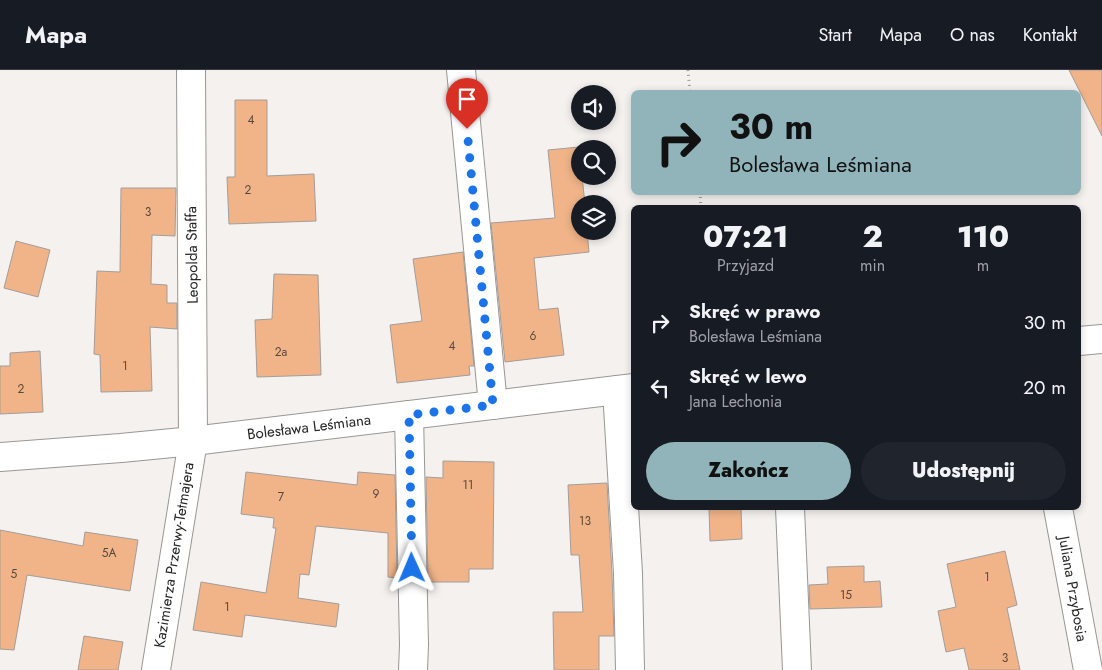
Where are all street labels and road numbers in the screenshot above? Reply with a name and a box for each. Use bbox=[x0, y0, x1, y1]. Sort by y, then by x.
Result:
street label: Leopolda Staffa bbox=[180, 206, 204, 304]
street label: Bolesława Leśmiana bbox=[246, 408, 372, 446]
street label: Kazimierza Przerwy-Tetmajera bbox=[148, 461, 200, 649]
street label: Juliana Przybosia bbox=[1053, 533, 1093, 643]

